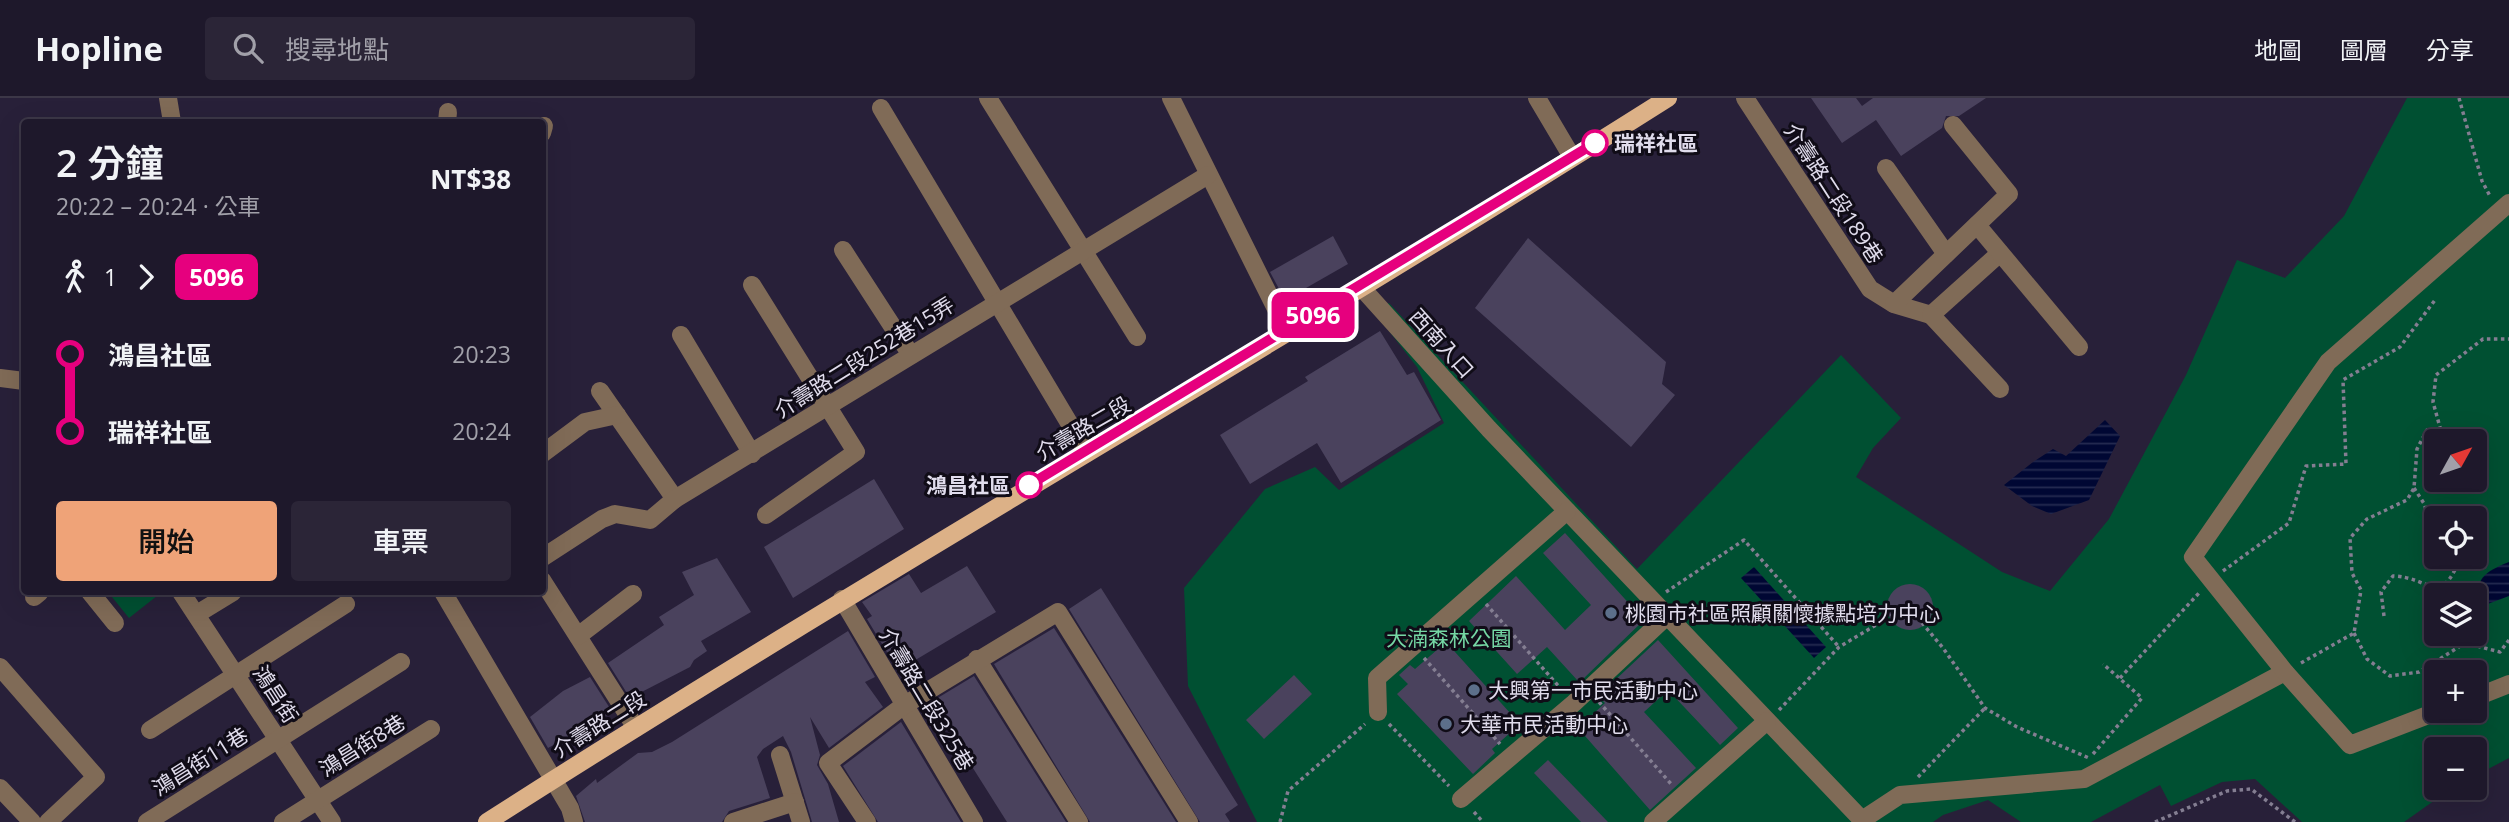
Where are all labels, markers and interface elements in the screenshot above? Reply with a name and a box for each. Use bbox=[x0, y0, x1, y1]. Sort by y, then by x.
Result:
search box bbox=[205, 17, 695, 80]
text: Hopline bbox=[35, 26, 163, 71]
icon: search bbox=[229, 29, 267, 67]
text: 搜尋地點 bbox=[285, 31, 389, 67]
text: 地圖 bbox=[2254, 33, 2302, 66]
text: 圖層 bbox=[2340, 33, 2388, 66]
text: 分享 bbox=[2426, 33, 2474, 66]
street label: 介壽路二段189巷 bbox=[1778, 117, 1890, 269]
place label: 瑞祥社區 bbox=[1614, 129, 1698, 157]
marker: 瑞祥社區 bbox=[1582, 130, 1608, 156]
text: 2 分鐘 bbox=[56, 136, 164, 188]
text: NT$38 bbox=[430, 161, 511, 197]
text: 20:22 – 20:24 · 公車 bbox=[56, 190, 261, 222]
icon: walk bbox=[56, 258, 94, 296]
icon: forward bbox=[127, 258, 165, 296]
text: 5096 bbox=[189, 260, 244, 293]
text: 1 bbox=[104, 261, 117, 293]
street label: 介壽路二段252巷15弄 bbox=[769, 290, 959, 424]
line badge: 5096 bbox=[1264, 292, 1362, 338]
text: 5096 bbox=[1286, 298, 1340, 331]
street label: 西南入口 bbox=[1403, 302, 1481, 384]
text: 鴻昌社區 bbox=[108, 337, 212, 373]
text: 20:23 bbox=[452, 338, 511, 370]
street label: 介壽路二段 bbox=[1031, 390, 1135, 466]
text: 瑞祥社區 bbox=[108, 414, 212, 450]
text: 20:24 bbox=[452, 415, 511, 447]
north arrow bbox=[2424, 429, 2487, 492]
map controls bbox=[2424, 429, 2487, 800]
place label: 鴻昌社區 bbox=[926, 471, 1010, 499]
marker: 鴻昌社區 bbox=[1016, 472, 1042, 498]
button: 開始 bbox=[56, 501, 277, 581]
button: 車票 bbox=[291, 501, 511, 581]
button: locate bbox=[2424, 506, 2487, 569]
button: layers bbox=[2424, 583, 2487, 646]
place label: 桃園市社區照顧關懷據點培力中心 bbox=[1625, 599, 1940, 627]
marker: 桃園市社區照顧關懷據點培力中心 bbox=[1603, 605, 1619, 621]
street label: 介壽路二段325巷 bbox=[873, 622, 981, 776]
park label: 大湳森林公園 bbox=[1386, 624, 1512, 652]
street label: 鴻昌街 bbox=[247, 660, 305, 728]
button: + bbox=[2424, 660, 2487, 723]
place label: 大興第一市民活動中心 bbox=[1488, 676, 1698, 704]
marker: 大興第一市民活動中心 bbox=[1466, 682, 1482, 698]
street label: 介壽路二段 bbox=[547, 684, 651, 764]
street label: 鴻昌街8巷 bbox=[314, 708, 410, 782]
place label: 大華市民活動中心 bbox=[1460, 710, 1628, 738]
marker: 大華市民活動中心 bbox=[1438, 716, 1454, 732]
street label: 鴻昌街11巷 bbox=[147, 721, 253, 801]
button: − bbox=[2424, 737, 2487, 800]

